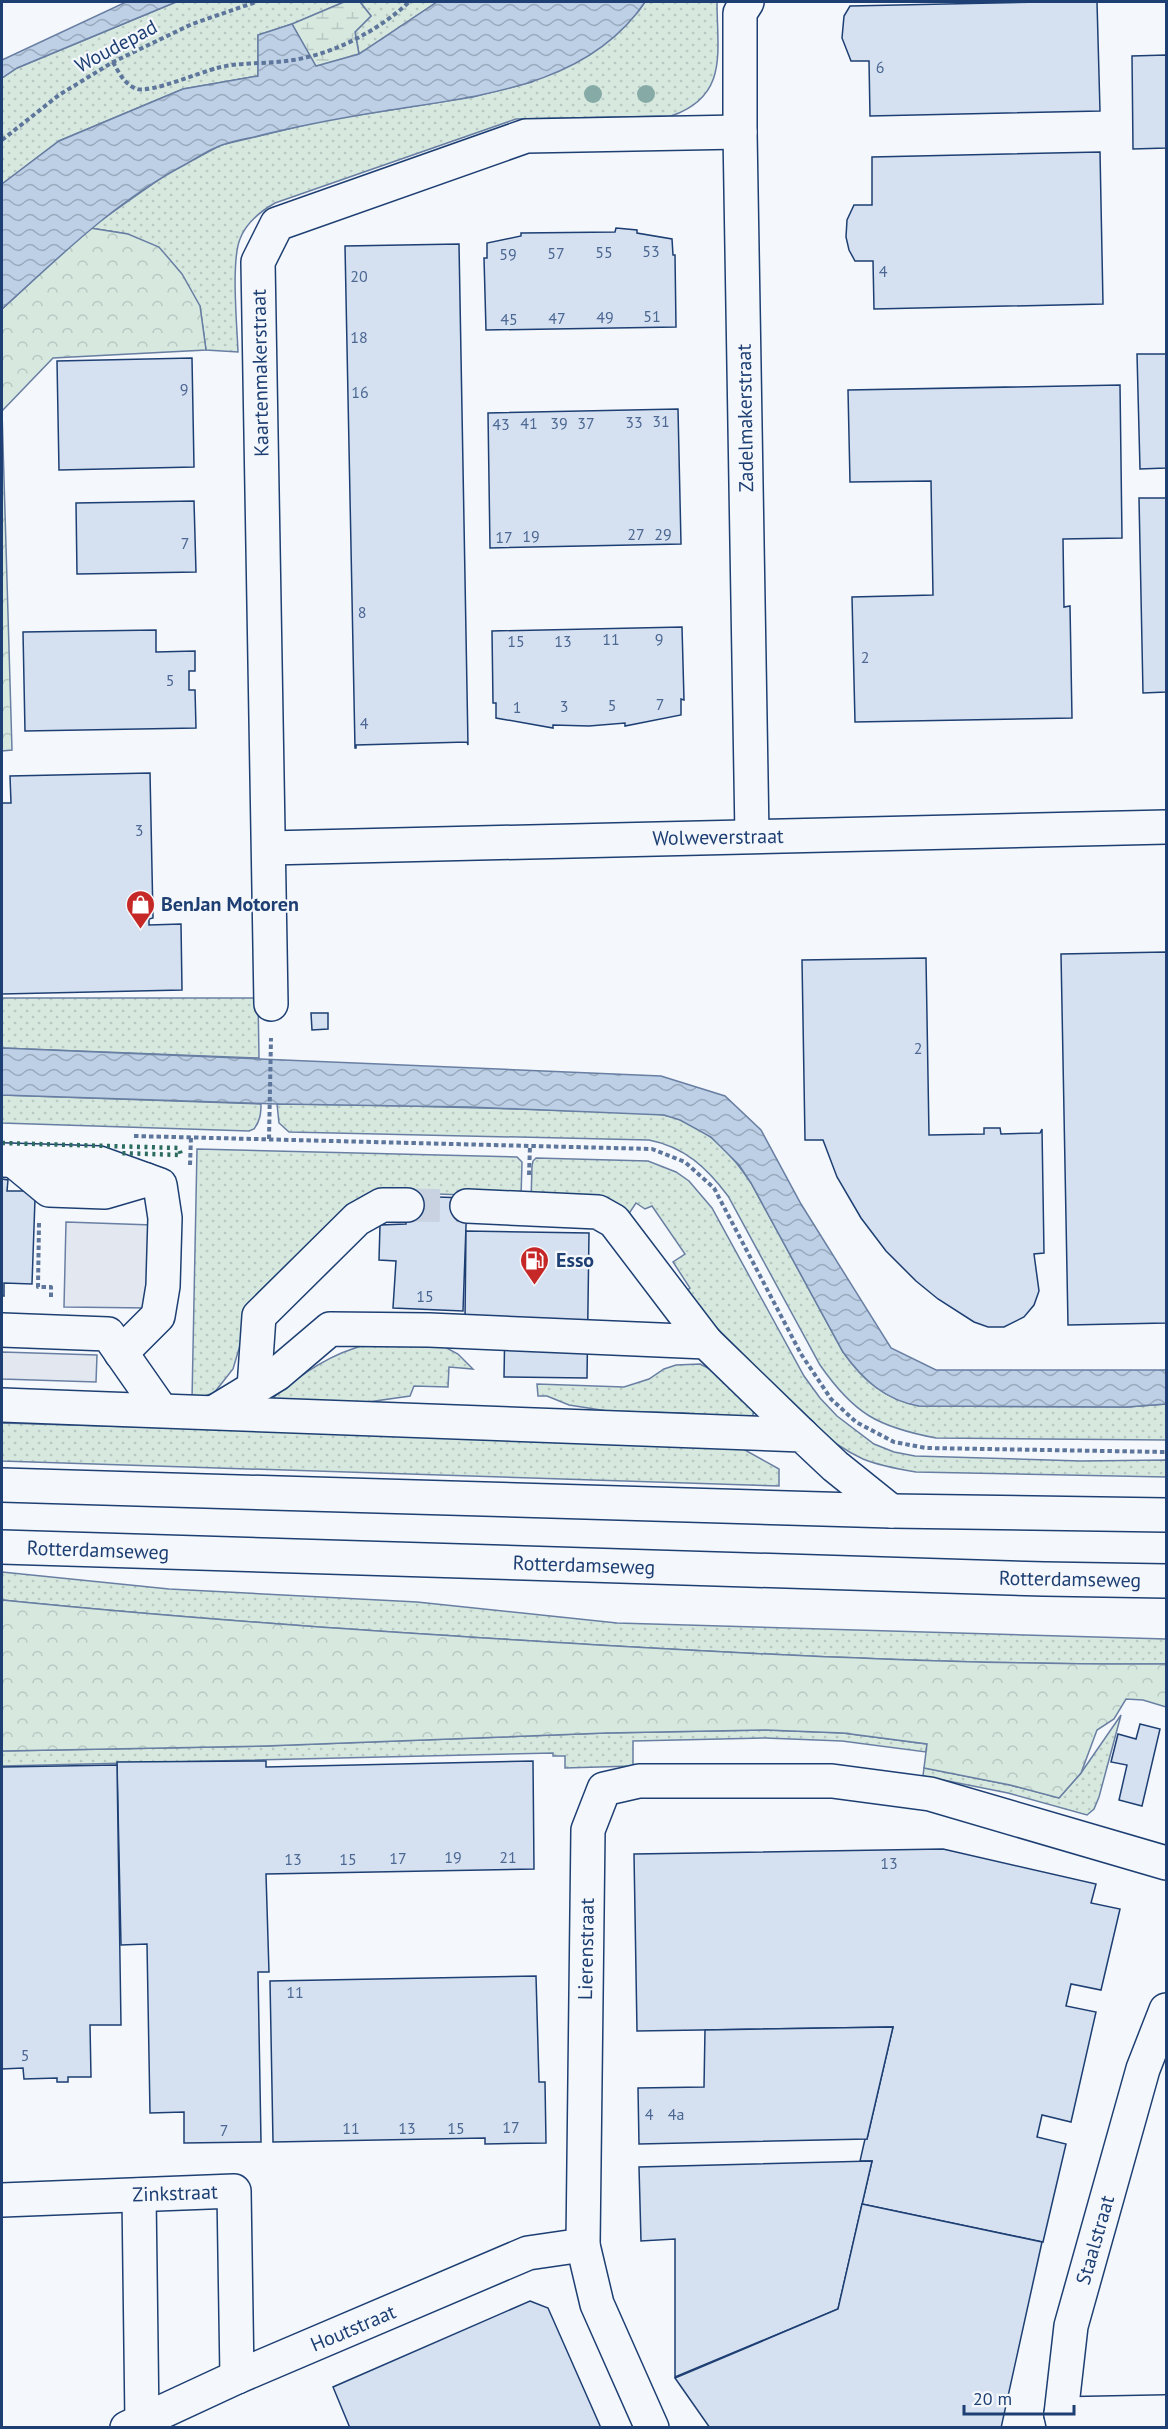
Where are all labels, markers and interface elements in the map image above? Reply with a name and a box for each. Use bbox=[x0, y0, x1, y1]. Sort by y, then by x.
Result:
street label: Woudepad bbox=[70, 13, 162, 79]
house number: 6 bbox=[876, 57, 884, 77]
house number: 53 bbox=[642, 241, 660, 261]
house number: 55 bbox=[595, 242, 613, 262]
house number: 57 bbox=[547, 243, 565, 263]
house number: 59 bbox=[499, 244, 517, 264]
house number: 4 bbox=[879, 261, 888, 281]
house number: 20 bbox=[350, 266, 368, 286]
street label: Kaartenmakerstraat bbox=[246, 289, 274, 457]
house number: 51 bbox=[643, 306, 661, 326]
house number: 49 bbox=[596, 307, 614, 327]
house number: 47 bbox=[548, 308, 566, 328]
house number: 45 bbox=[500, 309, 518, 329]
house number: 18 bbox=[350, 327, 368, 347]
street label: Zadelmakerstraat bbox=[731, 343, 759, 492]
house number: 9 bbox=[180, 379, 188, 399]
house number: 16 bbox=[351, 382, 369, 402]
house number: 31 bbox=[652, 411, 670, 431]
house number: 33 bbox=[625, 412, 643, 432]
house number: 41 bbox=[520, 413, 538, 433]
house number: 39 bbox=[550, 413, 568, 433]
house number: 37 bbox=[577, 413, 595, 433]
house number: 43 bbox=[492, 414, 510, 434]
house number: 27 bbox=[627, 524, 645, 544]
house number: 29 bbox=[654, 524, 672, 544]
house number: 19 bbox=[522, 526, 540, 546]
house number: 17 bbox=[495, 527, 513, 547]
house number: 7 bbox=[181, 533, 189, 553]
house number: 8 bbox=[358, 602, 366, 622]
house number: 11 bbox=[602, 629, 620, 649]
house number: 9 bbox=[655, 629, 663, 649]
house number: 15 bbox=[507, 631, 525, 651]
house number: 13 bbox=[554, 631, 572, 651]
house number: 2 bbox=[861, 647, 869, 667]
house number: 5 bbox=[166, 670, 174, 690]
house number: 7 bbox=[656, 694, 664, 714]
house number: 5 bbox=[608, 695, 616, 715]
house number: 3 bbox=[560, 696, 568, 716]
house number: 1 bbox=[513, 697, 521, 717]
house number: 4 bbox=[360, 713, 369, 733]
house number: 3 bbox=[135, 820, 143, 840]
street label: Wolweverstraat bbox=[652, 823, 784, 851]
shop icon: BenJan Motoren bbox=[124, 888, 156, 930]
place label: BenJan Motoren bbox=[161, 891, 299, 917]
house number: 2 bbox=[914, 1038, 922, 1058]
fuel station icon: Esso bbox=[519, 1244, 551, 1286]
place label: Esso bbox=[556, 1247, 594, 1273]
house number: 15 bbox=[416, 1286, 434, 1306]
street label: Rotterdamseweg bbox=[26, 1535, 170, 1565]
street label: Rotterdamseweg bbox=[512, 1550, 656, 1580]
street label: Rotterdamseweg bbox=[999, 1565, 1141, 1593]
house number: 19 bbox=[444, 1847, 462, 1867]
house number: 21 bbox=[499, 1847, 517, 1867]
house number: 17 bbox=[389, 1848, 407, 1868]
house number: 13 bbox=[284, 1849, 302, 1869]
house number: 15 bbox=[339, 1849, 357, 1869]
house number: 13 bbox=[880, 1853, 898, 1873]
street label: Lierenstraat bbox=[572, 1897, 600, 2000]
house number: 11 bbox=[286, 1982, 304, 2002]
house number: 5 bbox=[21, 2045, 29, 2065]
house number: 4 bbox=[645, 2104, 654, 2124]
house number: 4a bbox=[668, 2104, 684, 2124]
house number: 17 bbox=[502, 2117, 520, 2137]
house number: 11 bbox=[342, 2118, 360, 2138]
house number: 13 bbox=[398, 2118, 416, 2138]
house number: 15 bbox=[447, 2118, 465, 2138]
house number: 7 bbox=[220, 2120, 228, 2140]
street label: Zinkstraat bbox=[132, 2179, 218, 2207]
street label: Staalstraat bbox=[1070, 2192, 1120, 2288]
street label: Houtstraat bbox=[306, 2298, 400, 2358]
scale bar bbox=[964, 2378, 1074, 2416]
text: 20 m bbox=[973, 2387, 1012, 2410]

